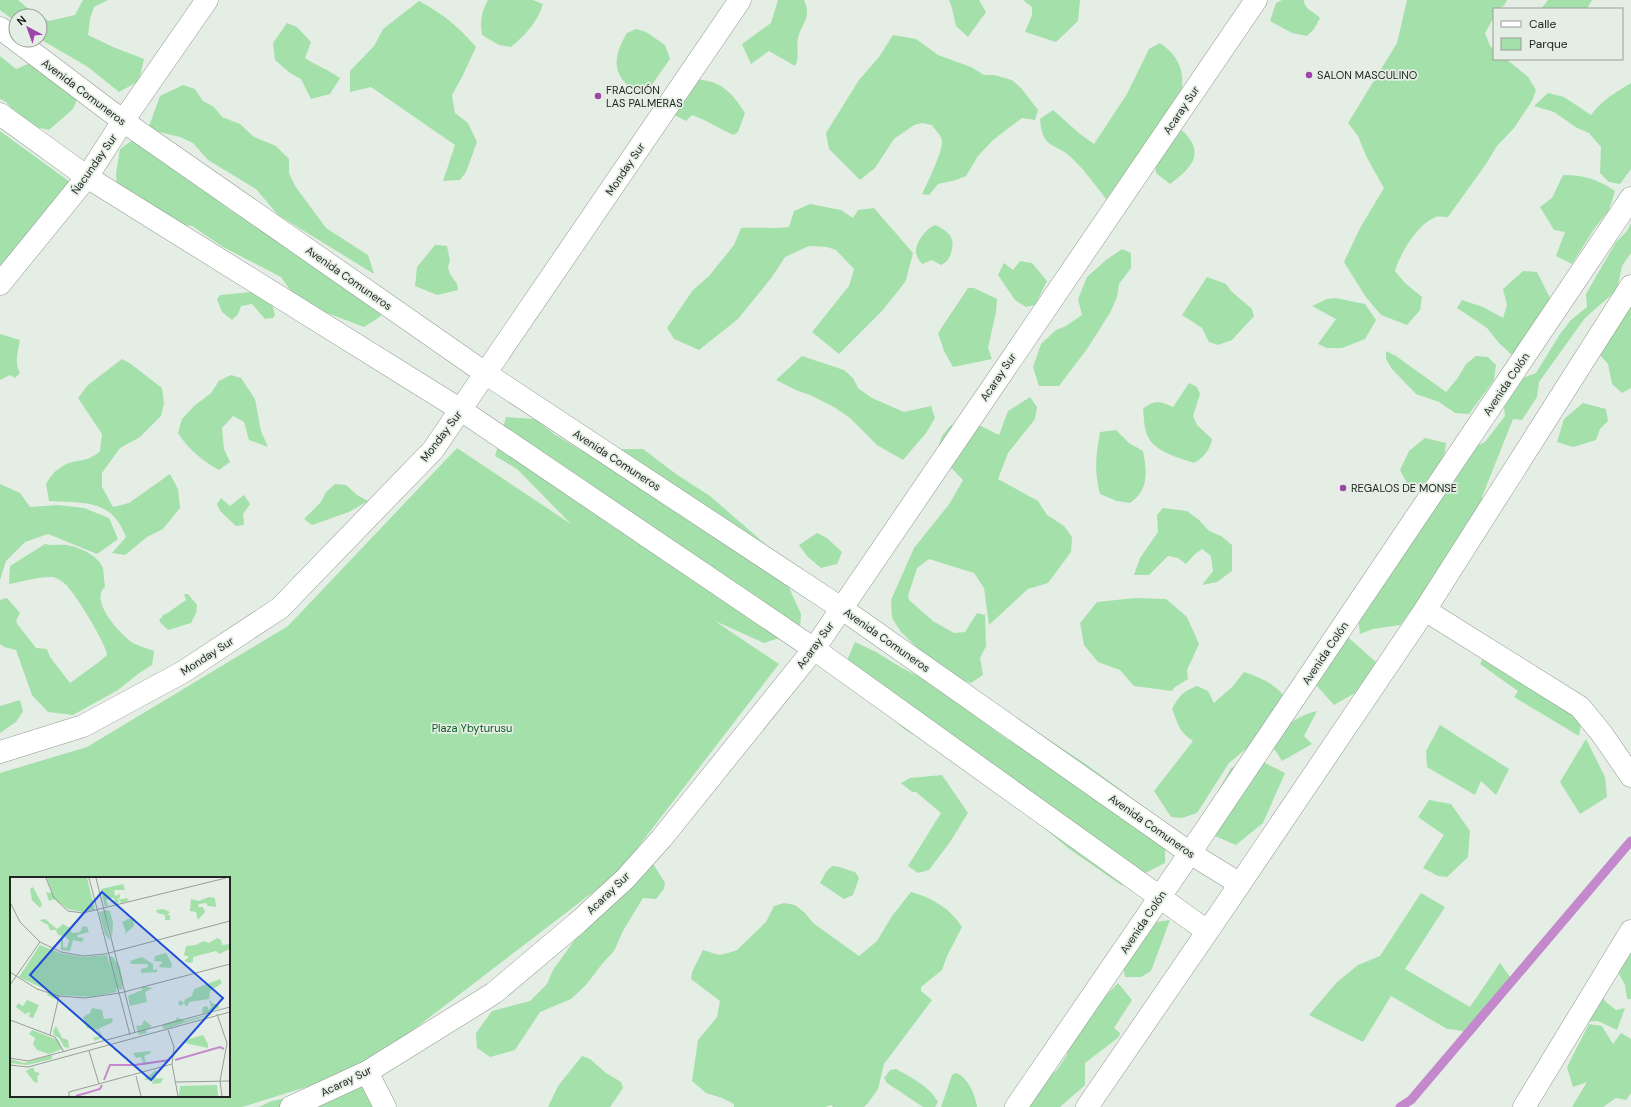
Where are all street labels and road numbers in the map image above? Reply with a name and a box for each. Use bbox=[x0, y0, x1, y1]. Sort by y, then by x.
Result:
street label: Avenida Comuneros bbox=[39, 56, 129, 128]
street label: Acaray Sur bbox=[1160, 83, 1202, 137]
street label: Ńacunday Sur bbox=[68, 131, 120, 197]
street label: Monday Sur bbox=[602, 140, 648, 198]
street label: Avenida Comuneros bbox=[303, 243, 395, 313]
street label: Acaray Sur bbox=[977, 350, 1019, 404]
street label: Avenida Colón bbox=[1480, 350, 1532, 418]
street label: Monday Sur bbox=[417, 408, 465, 464]
street label: Avenida Comuneros bbox=[570, 426, 664, 494]
street label: Avenida Comuneros bbox=[841, 605, 933, 675]
street label: Acaray Sur bbox=[793, 619, 837, 671]
street label: Avenida Colón bbox=[1299, 619, 1351, 687]
street label: Monday Sur bbox=[178, 634, 236, 678]
street label: Avenida Comuneros bbox=[1106, 791, 1198, 861]
street label: Acaray Sur bbox=[583, 869, 633, 917]
street label: Avenida Colón bbox=[1117, 888, 1169, 956]
street label: Acaray Sur bbox=[318, 1063, 374, 1099]

